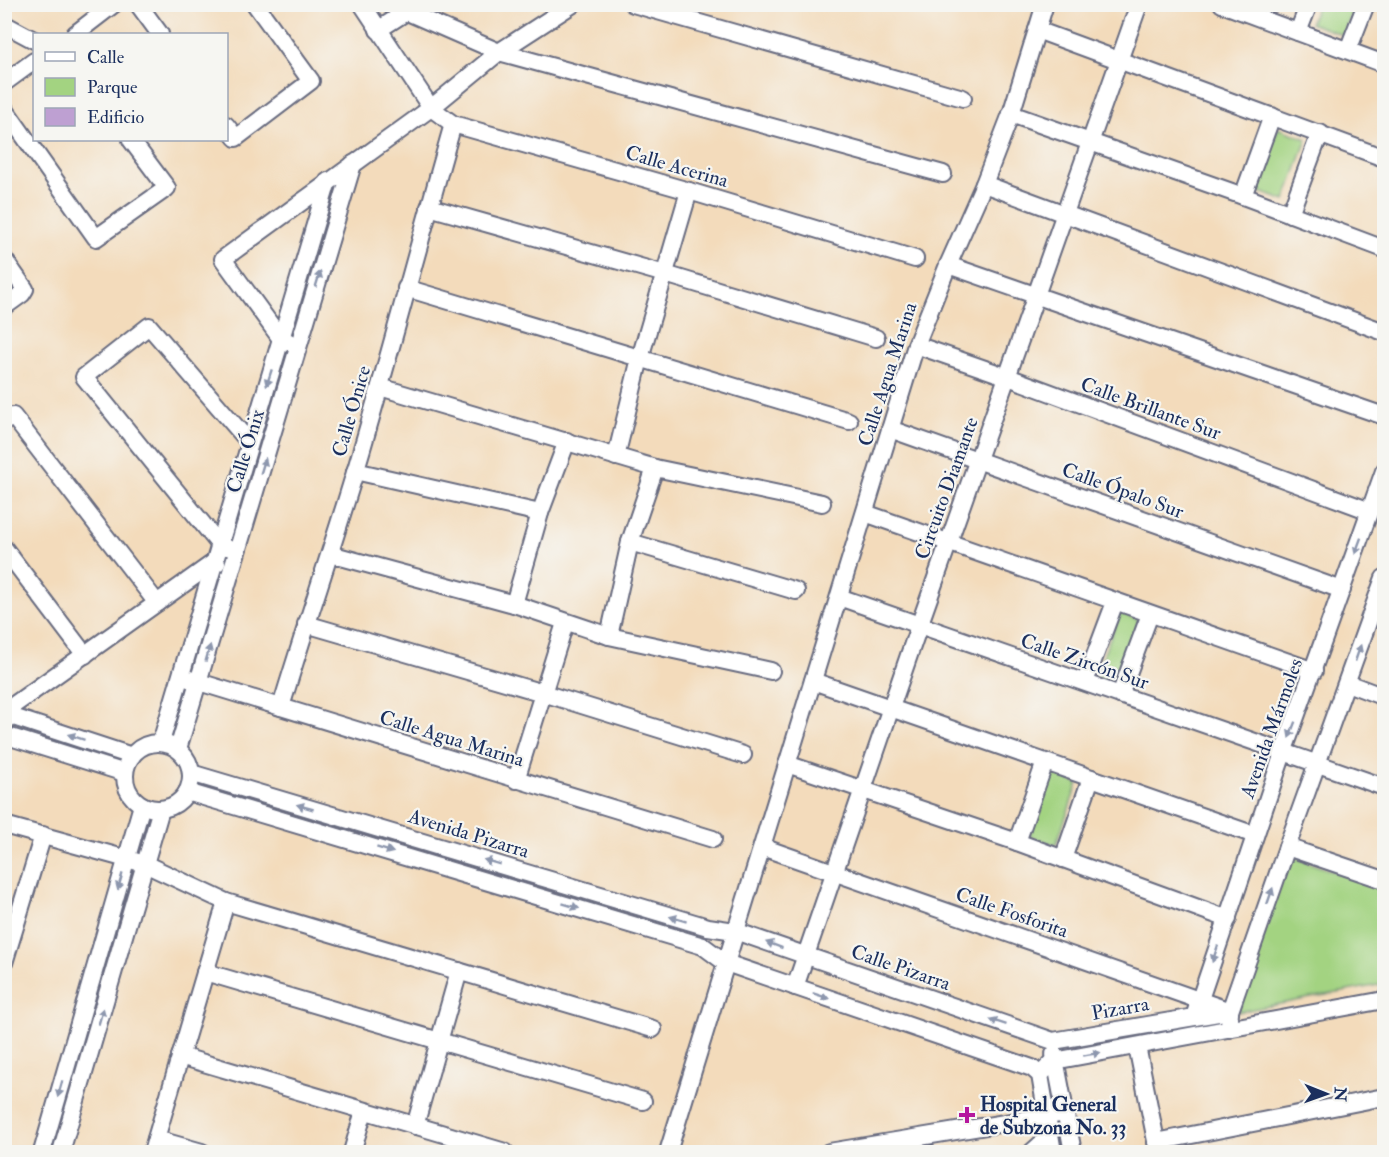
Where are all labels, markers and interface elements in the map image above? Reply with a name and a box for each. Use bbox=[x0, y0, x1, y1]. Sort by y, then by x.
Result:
legend bbox=[33, 33, 228, 141]
text: Calle bbox=[87, 46, 125, 69]
text: Parque bbox=[87, 76, 138, 99]
text: Edificio bbox=[87, 106, 144, 129]
street label: Calle Acerina bbox=[622, 140, 732, 193]
one-way arrow bbox=[314, 270, 323, 288]
street label: Calle Agua Marina bbox=[852, 298, 923, 449]
street label: Calle Ónice bbox=[326, 362, 376, 460]
one-way arrow bbox=[264, 369, 273, 387]
street label: Calle Brillante Sur bbox=[1077, 371, 1225, 446]
street label: Calle Ónix bbox=[220, 406, 270, 496]
street label: Circuito Diamante bbox=[909, 414, 984, 563]
street label: Calle Ópalo Sur bbox=[1058, 456, 1188, 525]
one-way arrow bbox=[259, 457, 268, 475]
one-way arrow bbox=[1352, 537, 1362, 555]
street label: Calle Zircón Sur bbox=[1017, 628, 1153, 695]
one-way arrow bbox=[204, 644, 213, 662]
one-way arrow bbox=[1353, 644, 1363, 662]
street label: Avenida Mármoles bbox=[1234, 655, 1308, 802]
street label: Calle Agua Marina bbox=[377, 705, 528, 773]
one-way arrow bbox=[1286, 721, 1296, 739]
one-way arrow bbox=[67, 732, 85, 742]
one-way arrow bbox=[296, 802, 314, 811]
street label: Avenida Pizarra bbox=[405, 803, 533, 864]
one-way arrow bbox=[376, 846, 394, 855]
one-way arrow bbox=[483, 857, 501, 866]
one-way arrow bbox=[115, 872, 125, 891]
street label: Calle Fosforita bbox=[952, 882, 1072, 944]
one-way arrow bbox=[1265, 887, 1275, 905]
one-way arrow bbox=[562, 902, 580, 911]
one-way arrow bbox=[669, 913, 687, 923]
one-way arrow bbox=[765, 939, 783, 949]
street label: Calle Pizarra bbox=[848, 939, 955, 996]
one-way arrow bbox=[1210, 945, 1220, 963]
one-way arrow bbox=[812, 991, 830, 1001]
street label: Pizarra bbox=[1089, 991, 1152, 1026]
one-way arrow bbox=[97, 1007, 106, 1025]
one-way arrow bbox=[989, 1017, 1007, 1027]
one-way arrow bbox=[1083, 1049, 1102, 1058]
north arrow bbox=[1296, 1064, 1356, 1124]
one-way arrow bbox=[55, 1080, 64, 1098]
text: N bbox=[1330, 1086, 1350, 1102]
place label: Hospital General de Subzona No. 33 bbox=[980, 1092, 1126, 1140]
marker: Hospital General de Subzona No. 33 bbox=[958, 1106, 976, 1124]

